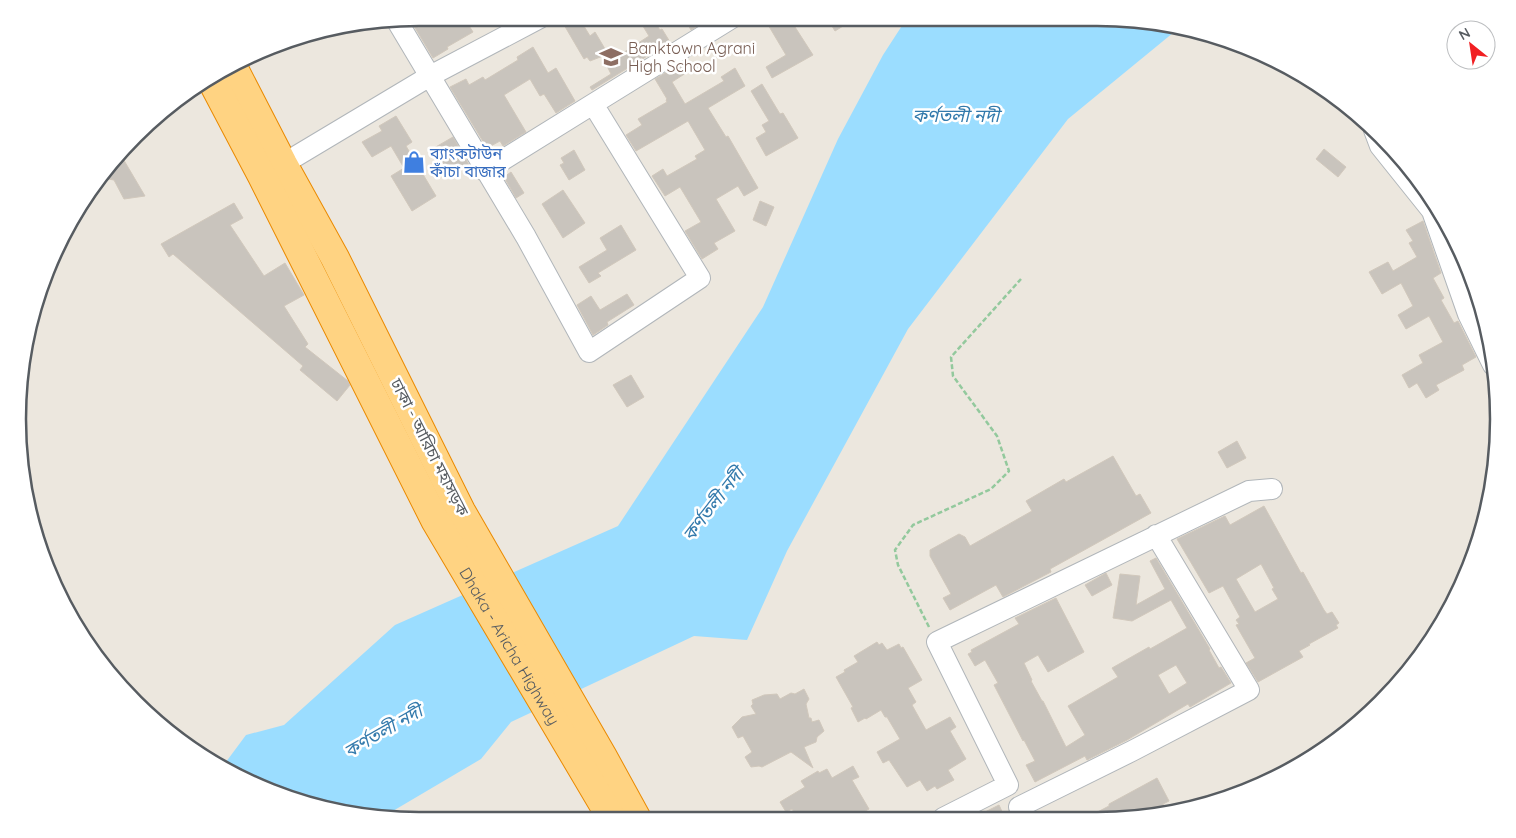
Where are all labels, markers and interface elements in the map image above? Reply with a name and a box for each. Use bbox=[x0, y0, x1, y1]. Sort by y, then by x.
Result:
north arrow bbox=[1446, 20, 1496, 70]
text: N bbox=[1456, 23, 1473, 44]
place label: Banktown Agrani High School bbox=[628, 38, 755, 76]
school or university icon: Banktown Agrani High School bbox=[598, 44, 624, 70]
water label: কর্ণতলী নদী bbox=[913, 104, 1003, 127]
place label: ব্যাংকটাউন কাঁচা বাজার bbox=[429, 143, 506, 181]
shop icon: ব্যাংকটাউন কাঁচা বাজার bbox=[401, 149, 427, 175]
street label: ঢাকা - আরিচা মহাসড়ক bbox=[386, 374, 474, 520]
water label: কর্ণতলী নদী bbox=[677, 460, 751, 545]
street label: Dhaka - Aricha Highway bbox=[455, 564, 564, 729]
water label: কর্ণতলী নদী bbox=[340, 698, 429, 763]

